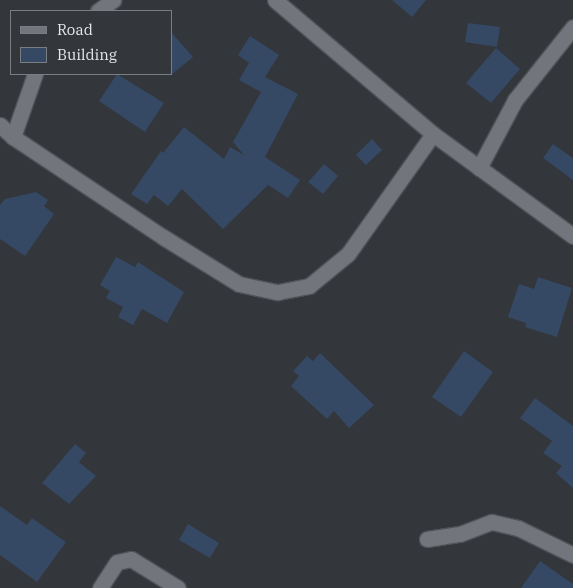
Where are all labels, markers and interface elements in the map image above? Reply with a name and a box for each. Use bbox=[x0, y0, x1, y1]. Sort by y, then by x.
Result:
legend bbox=[10, 10, 172, 75]
text: Road bbox=[57, 20, 93, 39]
text: Building bbox=[57, 45, 117, 64]

